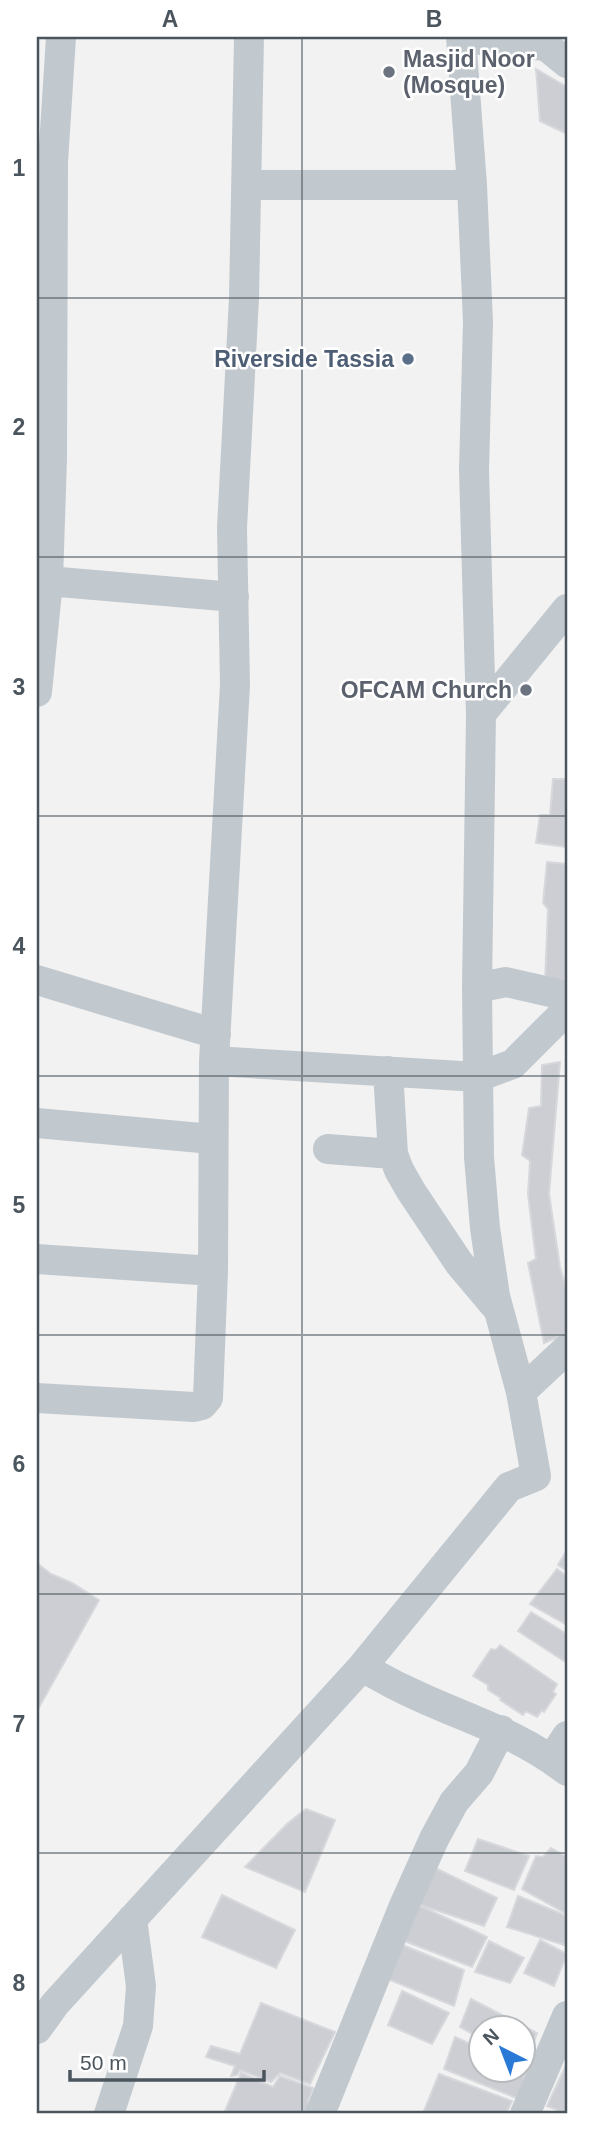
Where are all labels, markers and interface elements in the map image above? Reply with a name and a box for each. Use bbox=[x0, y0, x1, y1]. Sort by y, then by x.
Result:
text: A bbox=[162, 6, 178, 32]
text: B bbox=[426, 6, 442, 32]
place label: Masjid Noor (Mosque) bbox=[403, 46, 535, 98]
marker: Masjid Noor (Mosque) bbox=[381, 64, 397, 80]
text: 1 bbox=[13, 155, 26, 181]
place label: Riverside Tassia bbox=[214, 346, 394, 372]
marker: Riverside Tassia bbox=[400, 351, 416, 367]
text: 2 bbox=[13, 414, 25, 440]
text: 3 bbox=[13, 674, 25, 700]
place label: OFCAM Church bbox=[341, 677, 512, 703]
marker: OFCAM Church bbox=[518, 682, 534, 698]
text: 4 bbox=[13, 933, 26, 959]
text: 5 bbox=[13, 1192, 26, 1218]
text: 6 bbox=[13, 1451, 25, 1477]
text: 7 bbox=[13, 1711, 25, 1737]
text: 8 bbox=[13, 1970, 26, 1996]
north arrow bbox=[468, 2014, 538, 2084]
text: N bbox=[479, 2024, 503, 2049]
scale bar bbox=[70, 2039, 264, 2083]
text: 50 m bbox=[80, 2051, 127, 2074]

